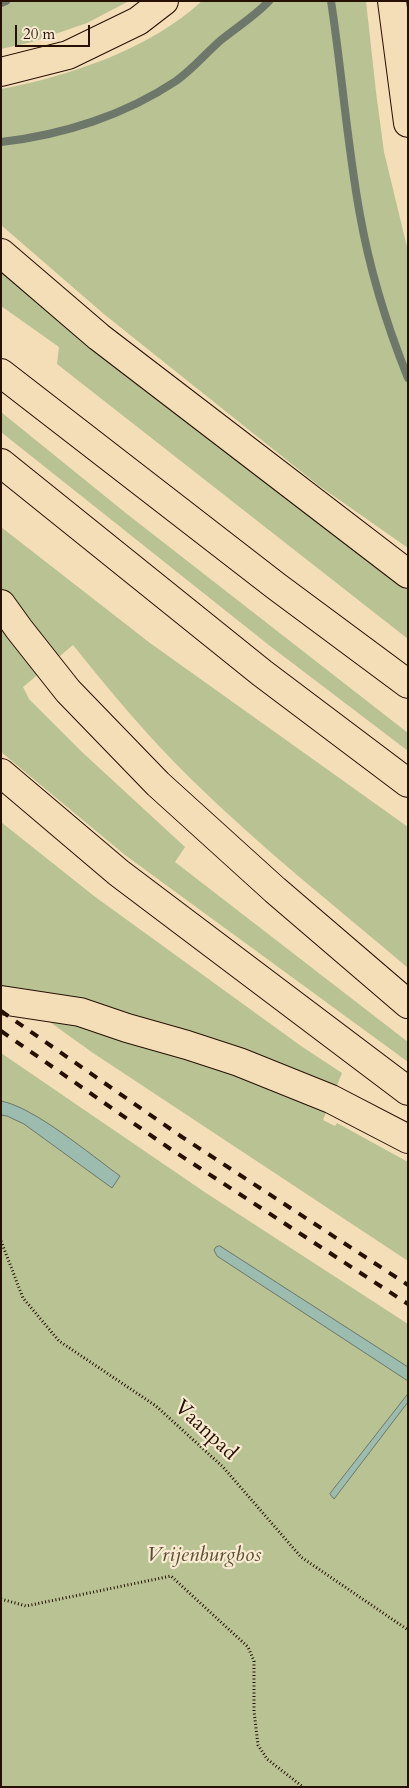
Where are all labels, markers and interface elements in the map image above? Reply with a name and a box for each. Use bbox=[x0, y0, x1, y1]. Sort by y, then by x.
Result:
scale bar bbox=[18, 15, 92, 47]
text: 20 m bbox=[23, 24, 55, 44]
street label: Vaanpad bbox=[168, 1396, 242, 1466]
park label: Vrijenburgbos bbox=[147, 1543, 261, 1569]

